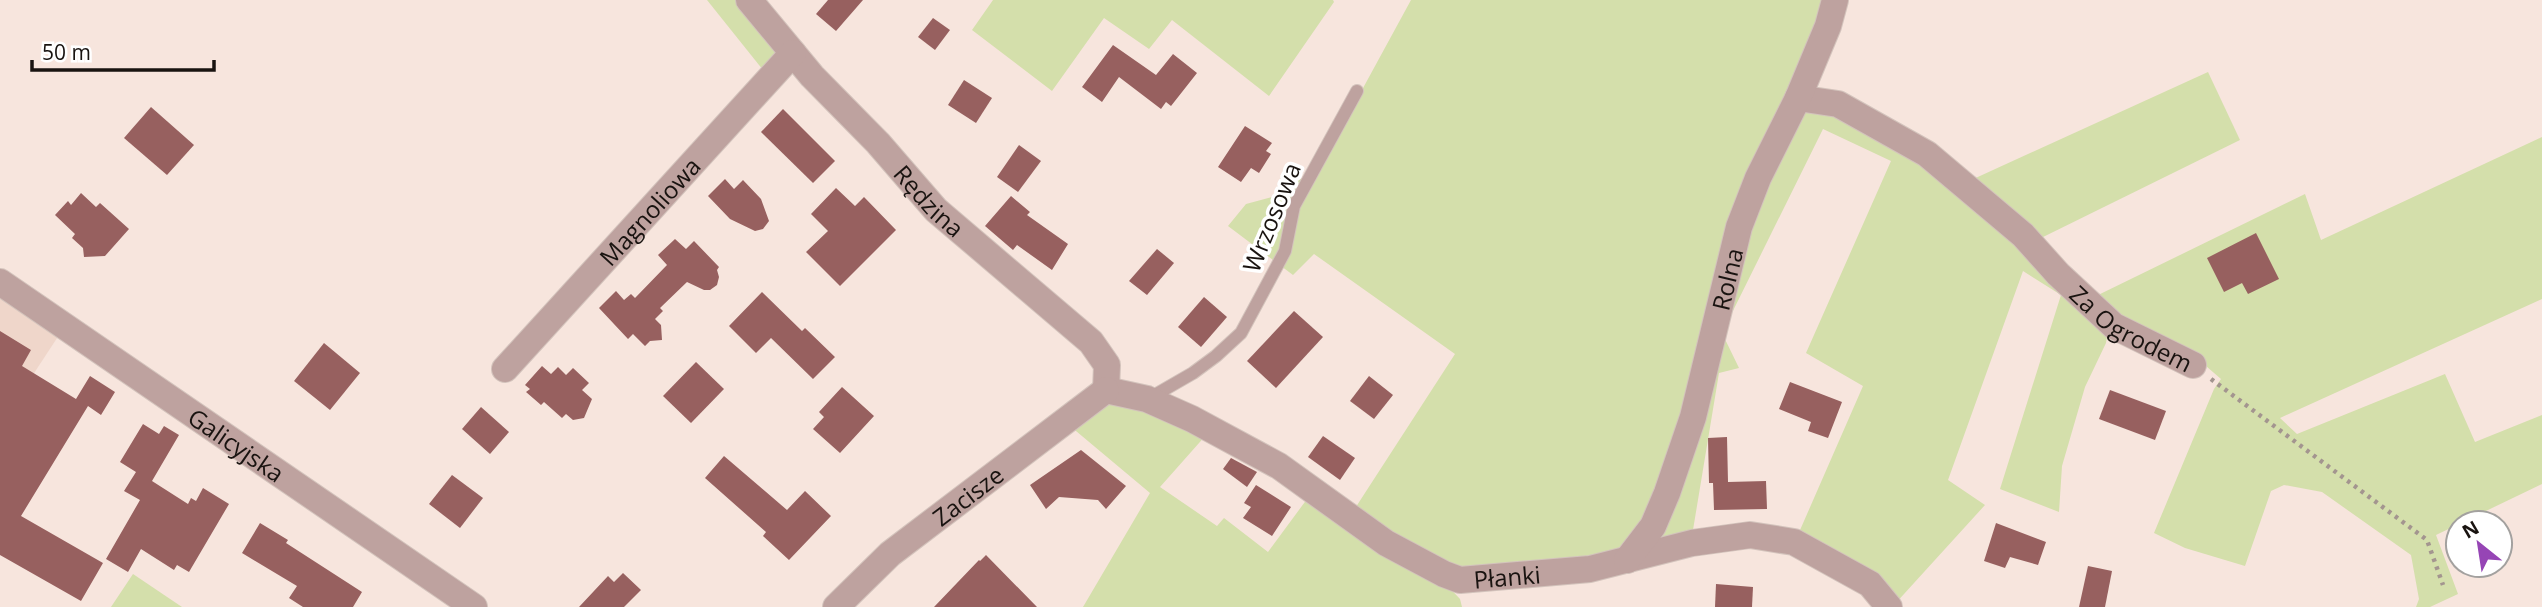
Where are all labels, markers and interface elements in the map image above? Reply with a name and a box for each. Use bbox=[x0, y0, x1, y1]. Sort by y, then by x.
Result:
scale bar bbox=[32, 28, 214, 72]
text: 50 m bbox=[42, 38, 91, 66]
street label: Magnoliowa bbox=[591, 150, 707, 272]
street label: Rędzina bbox=[887, 157, 972, 244]
street label: Wrzosowa bbox=[1234, 157, 1308, 277]
street label: Rolna bbox=[1703, 244, 1750, 314]
street label: Za Ogrodem bbox=[2063, 277, 2198, 379]
street label: Galicyjska bbox=[182, 400, 291, 489]
street label: Zacisze bbox=[925, 458, 1010, 533]
north arrow bbox=[2444, 509, 2514, 579]
text: N bbox=[2457, 514, 2484, 544]
street label: Płanki bbox=[1472, 557, 1542, 595]

